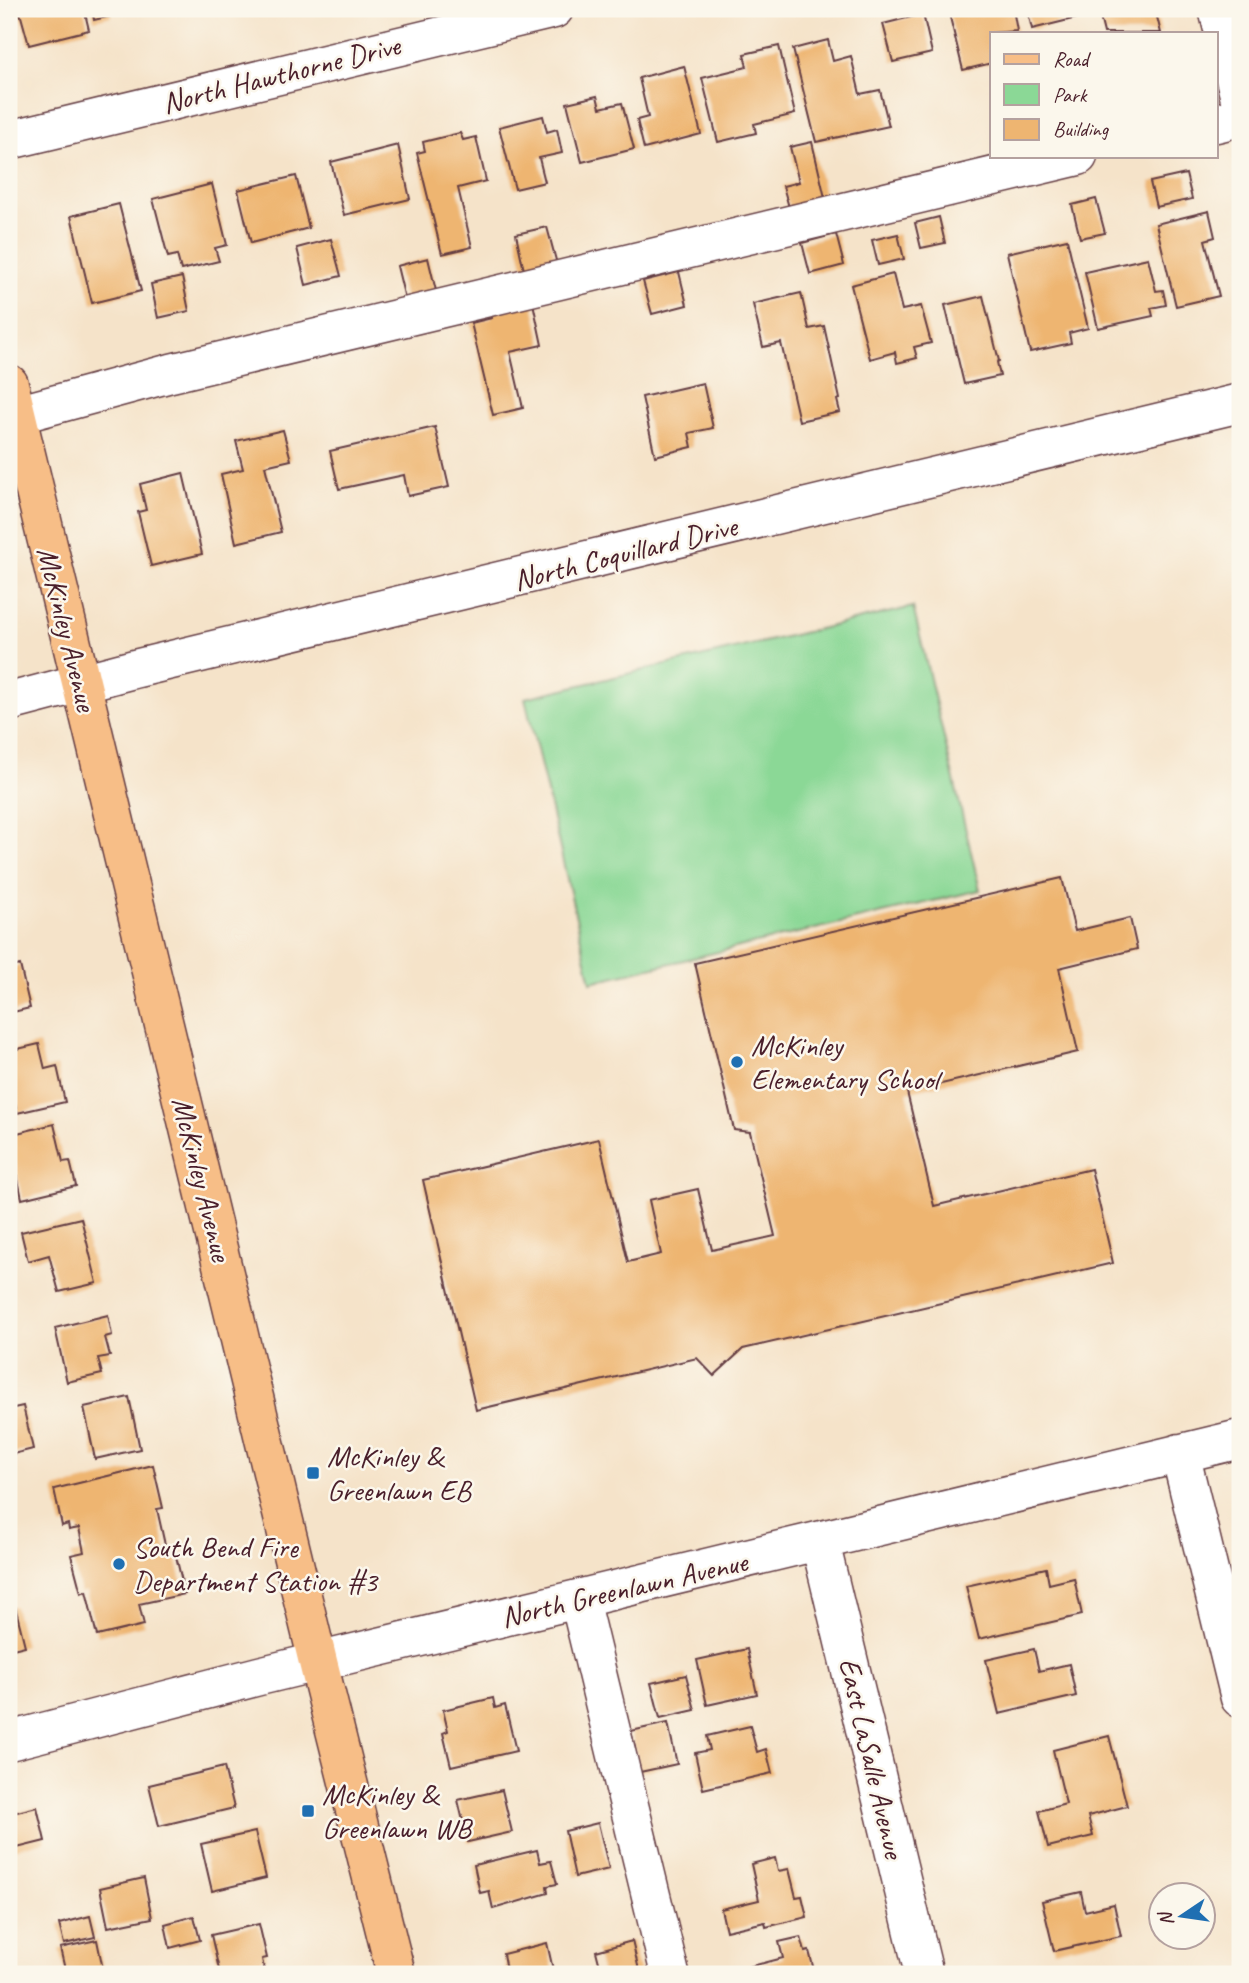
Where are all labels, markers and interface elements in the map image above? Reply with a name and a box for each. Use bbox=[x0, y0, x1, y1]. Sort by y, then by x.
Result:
street label: North Hawthorne Drive bbox=[158, 26, 406, 122]
legend bbox=[990, 32, 1218, 158]
text: Road bbox=[1053, 46, 1092, 72]
text: Park bbox=[1053, 82, 1088, 108]
text: Building bbox=[1053, 116, 1110, 142]
street label: North Coquillard Drive bbox=[509, 506, 743, 599]
street label: McKinley Avenue bbox=[28, 543, 106, 717]
place label: McKinley Elementary School bbox=[751, 1026, 943, 1098]
marker: McKinley Elementary School bbox=[729, 1054, 745, 1070]
street label: McKinley Avenue bbox=[163, 1093, 241, 1267]
place label: McKinley & Greenlawn EB bbox=[327, 1437, 473, 1509]
marker: McKinley & Greenlawn EB bbox=[305, 1465, 321, 1481]
place label: South Bend Fire Department Station #3 bbox=[133, 1528, 380, 1600]
street label: North Greenlawn Avenue bbox=[497, 1542, 753, 1636]
marker: South Bend Fire Department Station #3 bbox=[111, 1556, 127, 1572]
street label: East LaSalle Avenue bbox=[831, 1654, 914, 1864]
place label: McKinley & Greenlawn WB bbox=[322, 1775, 474, 1847]
marker: McKinley & Greenlawn WB bbox=[300, 1803, 316, 1819]
north arrow bbox=[1148, 1882, 1218, 1952]
text: N bbox=[1153, 1908, 1179, 1928]

